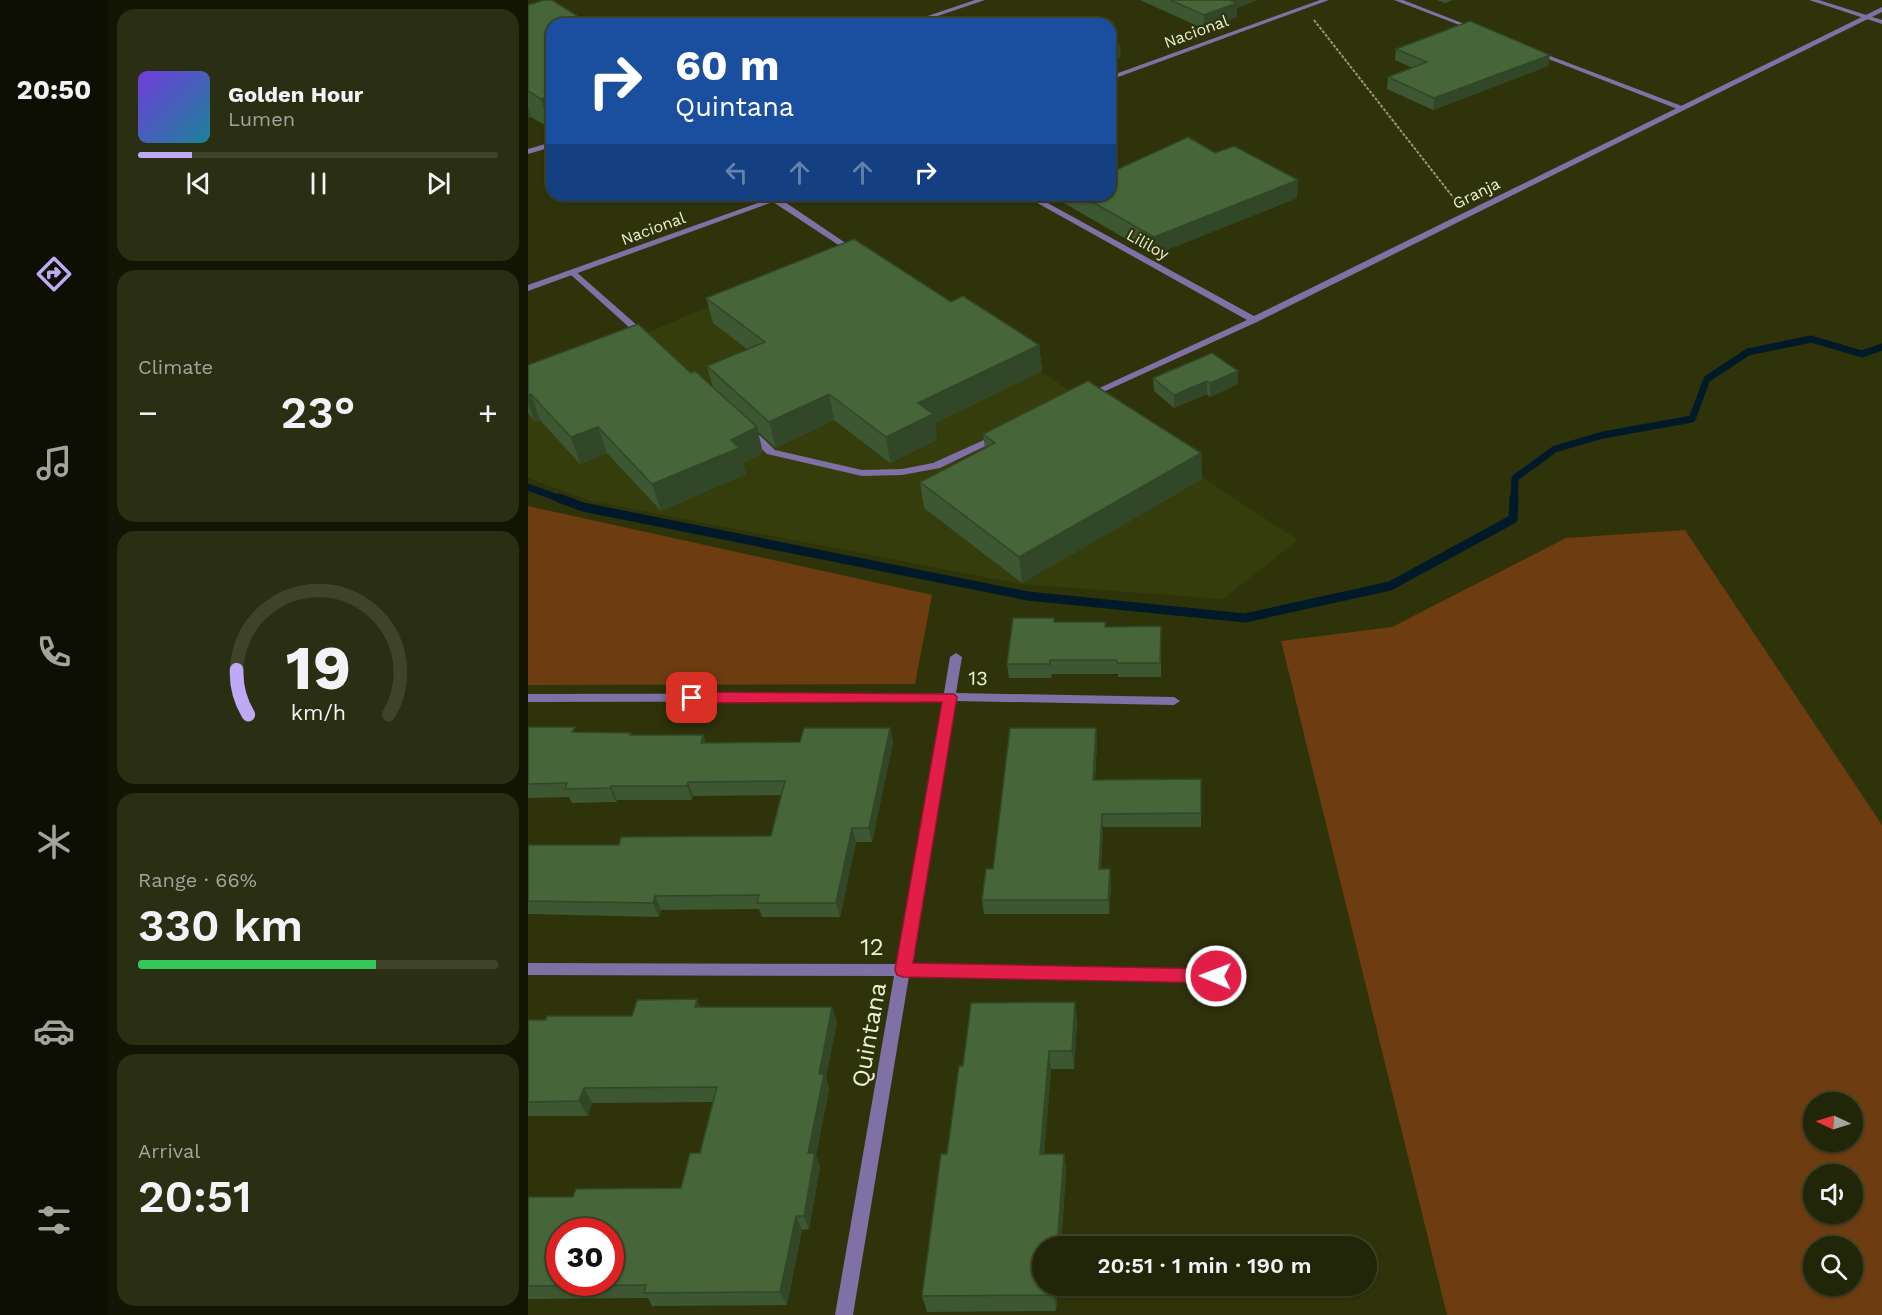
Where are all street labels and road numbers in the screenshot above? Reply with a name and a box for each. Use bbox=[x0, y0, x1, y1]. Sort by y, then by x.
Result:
street label: Nacional bbox=[1161, 11, 1231, 52]
street label: Granja bbox=[1450, 174, 1503, 213]
street label: Nacional bbox=[618, 208, 688, 249]
street label: Lililoy bbox=[1123, 225, 1173, 264]
street label: 13 bbox=[968, 666, 988, 690]
street label: 12 bbox=[860, 933, 884, 961]
street label: Quintana bbox=[846, 980, 892, 1090]

